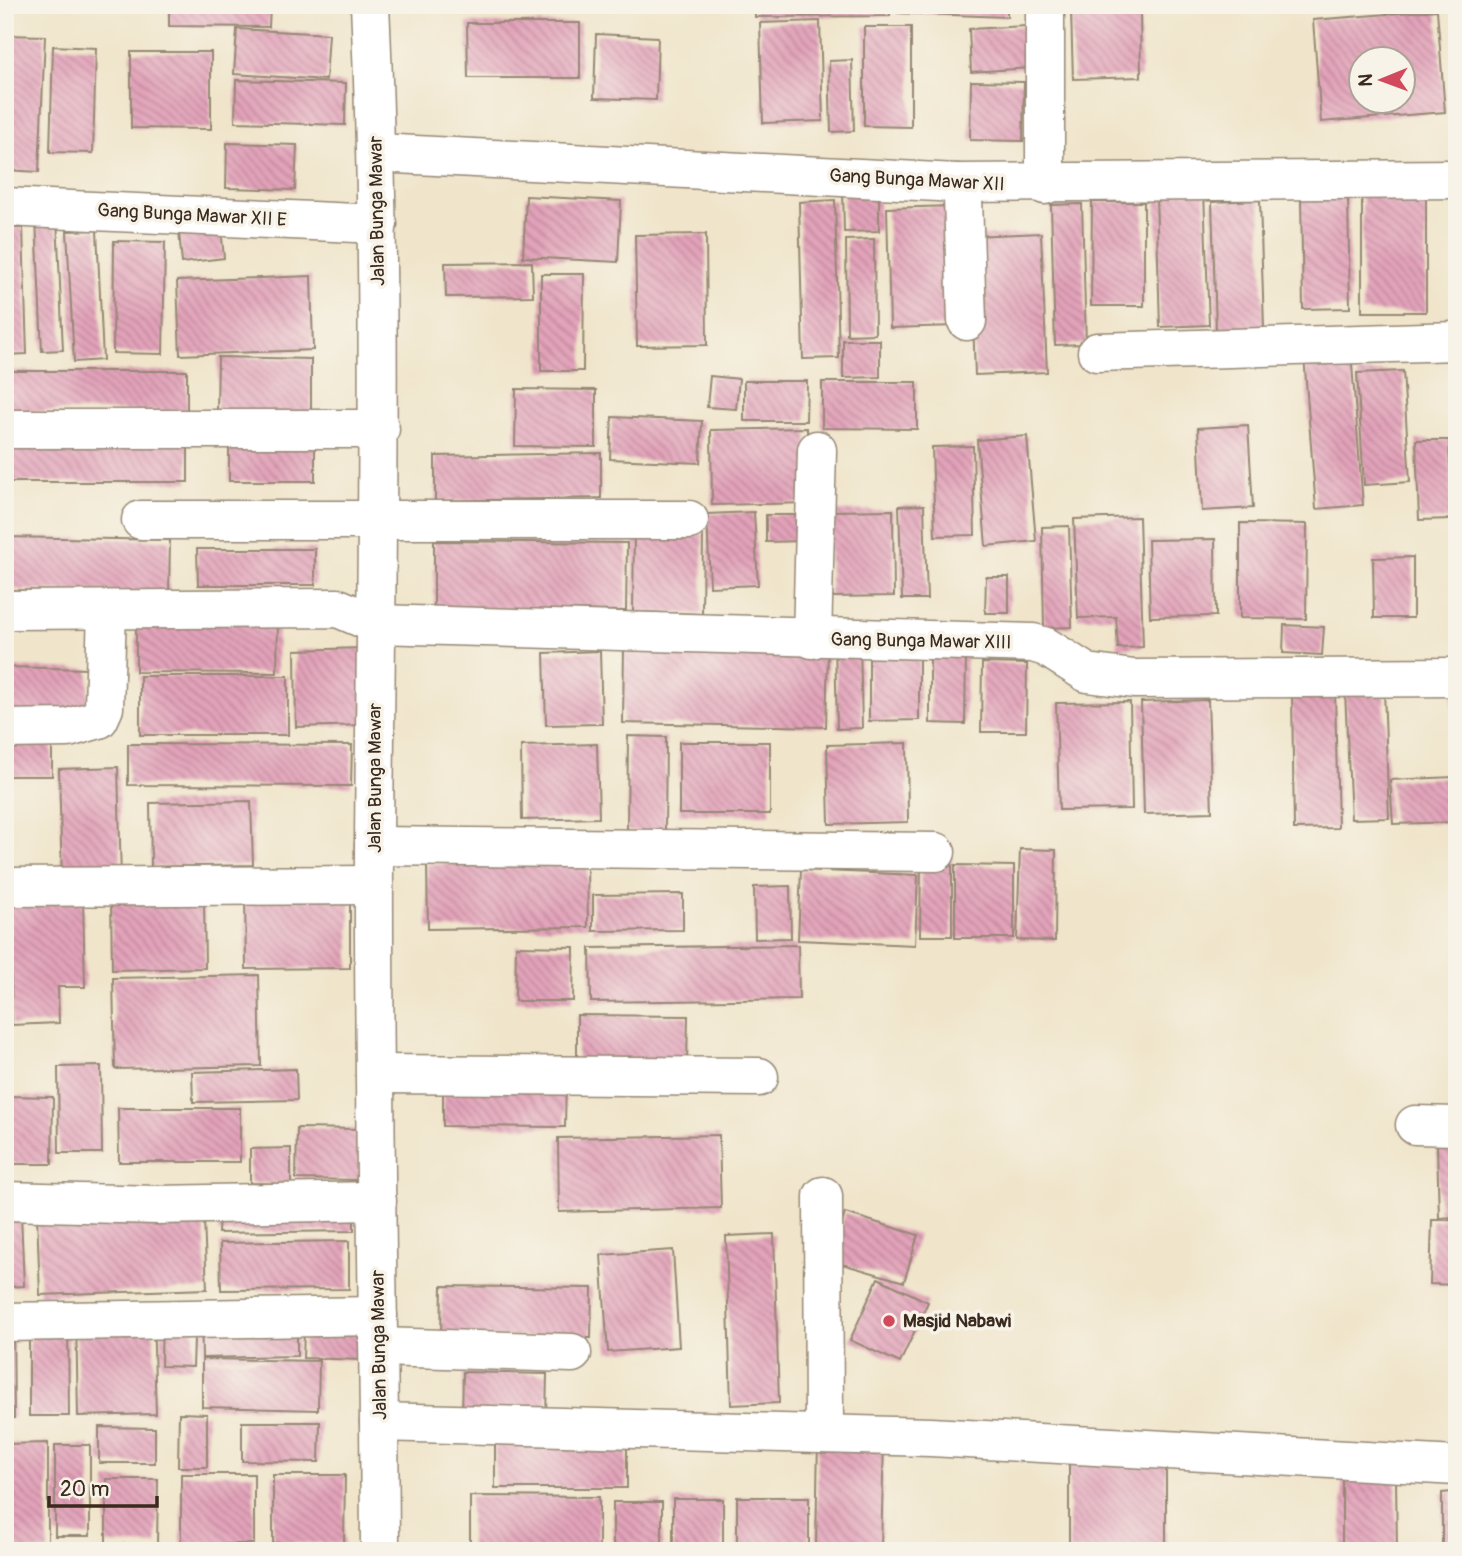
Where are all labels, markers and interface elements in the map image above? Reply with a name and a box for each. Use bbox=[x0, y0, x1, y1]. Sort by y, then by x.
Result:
north arrow bbox=[1346, 46, 1416, 116]
text: N bbox=[1354, 74, 1378, 87]
street label: Jalan Bunga Mawar bbox=[364, 136, 390, 286]
street label: Gang Bunga Mawar XII bbox=[829, 163, 1005, 197]
street label: Gang Bunga Mawar XII E bbox=[97, 198, 287, 232]
street label: Gang Bunga Mawar XIII bbox=[830, 627, 1012, 655]
street label: Jalan Bunga Mawar bbox=[363, 703, 387, 853]
street label: Jalan Bunga Mawar bbox=[366, 1270, 392, 1420]
place label: Masjid Nabawi bbox=[903, 1309, 1012, 1333]
marker: Masjid Nabawi bbox=[881, 1313, 897, 1329]
scale bar bbox=[49, 1465, 158, 1509]
text: 20 m bbox=[60, 1476, 109, 1503]

